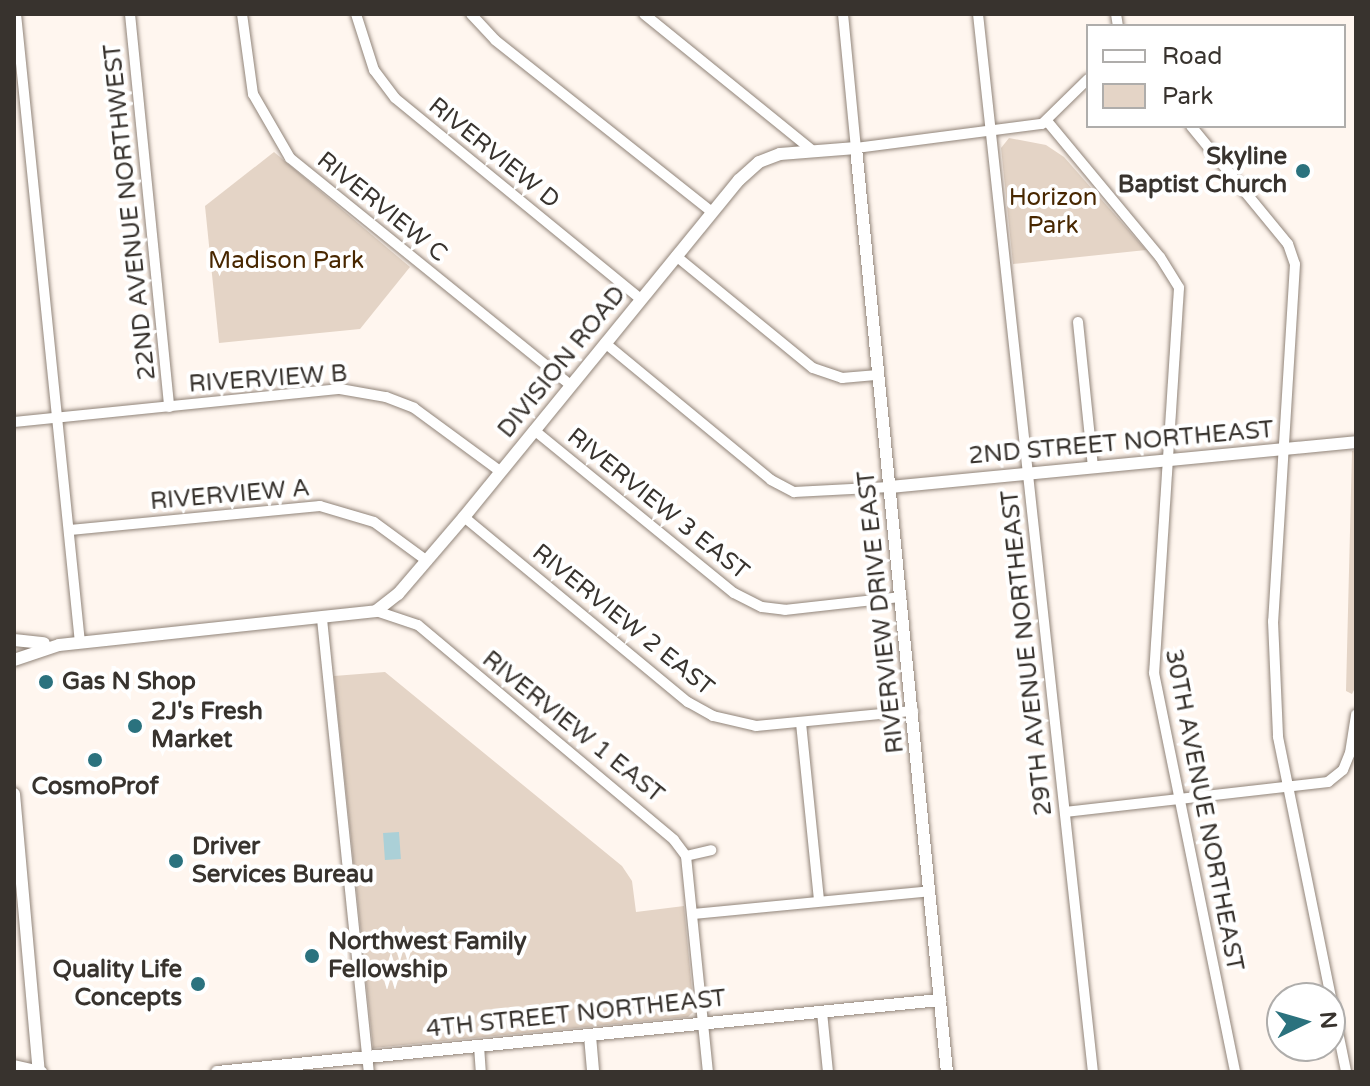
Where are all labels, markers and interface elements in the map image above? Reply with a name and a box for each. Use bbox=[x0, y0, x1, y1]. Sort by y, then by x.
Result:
legend bbox=[1086, 24, 1346, 128]
street label: 22ND AVENUE NORTHWEST bbox=[98, 42, 162, 382]
text: Road bbox=[1162, 42, 1222, 71]
text: Park bbox=[1162, 82, 1213, 111]
street label: RIVERVIEW D bbox=[423, 91, 565, 215]
place label: Skyline Baptist Church bbox=[1118, 143, 1287, 199]
street label: RIVERVIEW C bbox=[311, 146, 453, 268]
marker: Skyline Baptist Church bbox=[1294, 162, 1312, 180]
park label: Horizon Park bbox=[1009, 184, 1097, 240]
park label: Madison Park bbox=[208, 247, 364, 275]
street label: DIVISION ROAD bbox=[492, 280, 632, 444]
street label: RIVERVIEW B bbox=[188, 359, 348, 399]
street label: 2ND STREET NORTHEAST bbox=[967, 415, 1275, 471]
street label: RIVERVIEW 3 EAST bbox=[561, 422, 755, 586]
street label: RIVERVIEW DRIVE EAST bbox=[852, 469, 910, 755]
street label: RIVERVIEW A bbox=[149, 474, 311, 516]
street label: 29TH AVENUE NORTHEAST bbox=[996, 489, 1058, 817]
street label: RIVERVIEW 2 EAST bbox=[526, 538, 720, 702]
street label: RIVERVIEW 1 EAST bbox=[476, 645, 670, 809]
street label: 30TH AVENUE NORTHEAST bbox=[1159, 647, 1249, 973]
place label: Gas N Shop bbox=[62, 668, 196, 696]
marker: Gas N Shop bbox=[37, 673, 55, 691]
place label: 2J's Fresh Market bbox=[151, 698, 263, 754]
marker: 2J's Fresh Market bbox=[126, 717, 144, 735]
marker: CosmoProf bbox=[86, 751, 104, 769]
place label: CosmoProf bbox=[31, 773, 159, 801]
place label: Driver Services Bureau bbox=[192, 833, 374, 889]
marker: Driver Services Bureau bbox=[167, 852, 185, 870]
place label: Northwest Family Fellowship bbox=[328, 928, 527, 984]
marker: Northwest Family Fellowship bbox=[303, 947, 321, 965]
place label: Quality Life Concepts bbox=[53, 956, 182, 1012]
marker: Quality Life Concepts bbox=[189, 975, 207, 993]
north arrow bbox=[1266, 982, 1346, 1062]
street label: 4TH STREET NORTHEAST bbox=[425, 984, 727, 1044]
text: N bbox=[1314, 1010, 1342, 1030]

